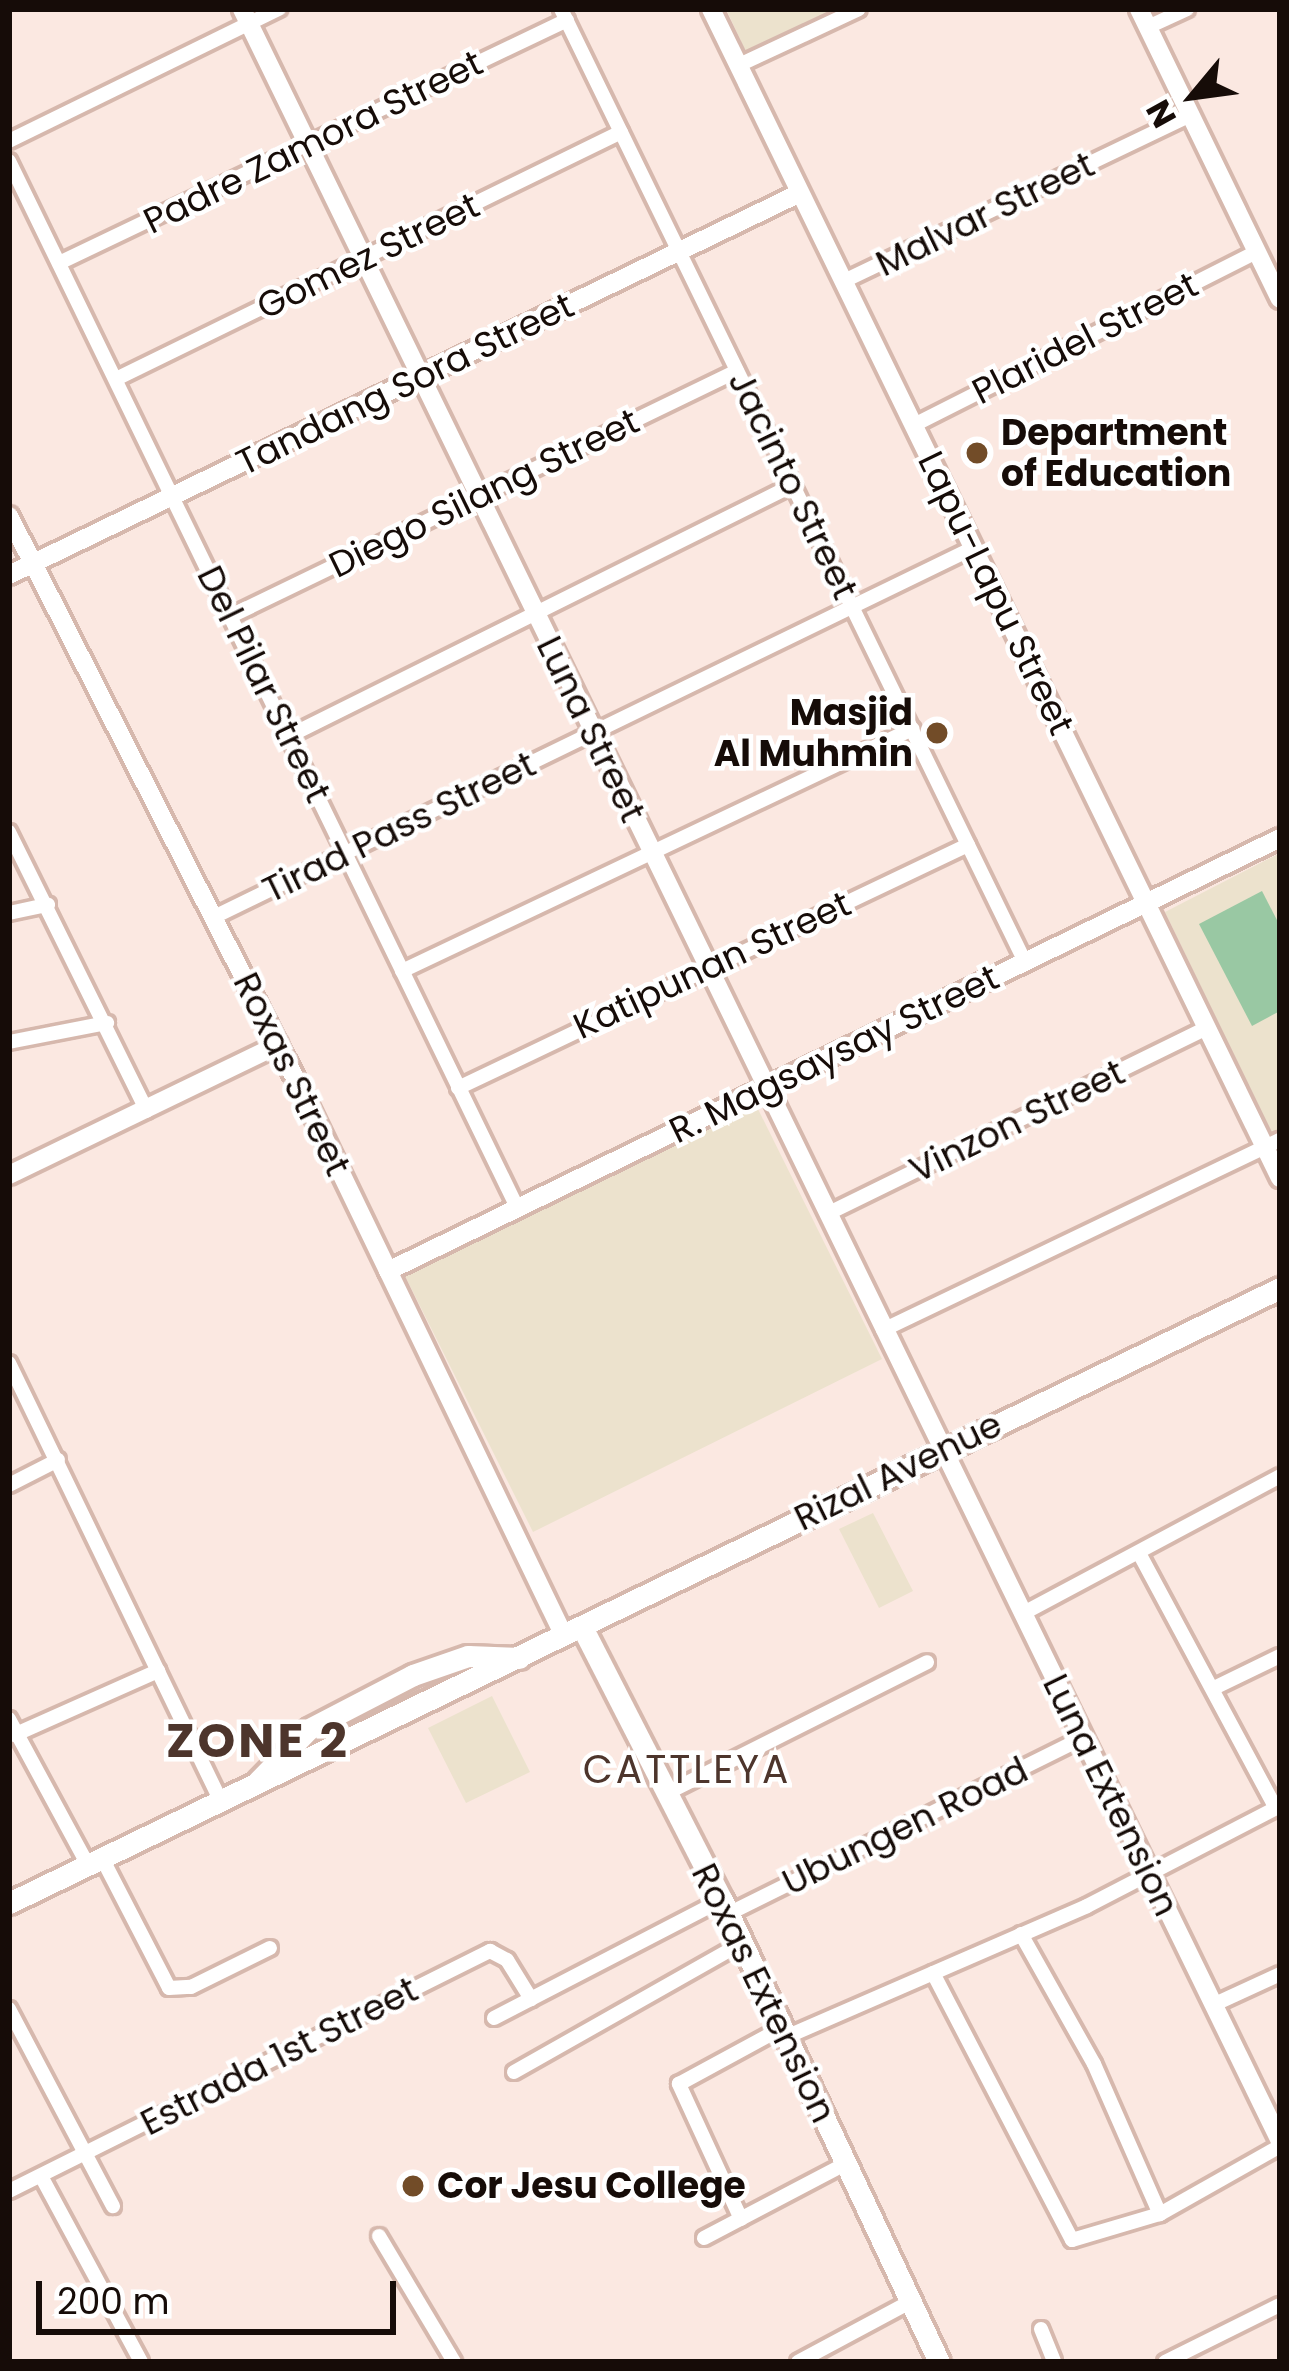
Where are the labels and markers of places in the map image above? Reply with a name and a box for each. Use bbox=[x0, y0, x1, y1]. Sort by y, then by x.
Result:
place label: Department of Education bbox=[1001, 410, 1231, 495]
marker: Department of Education bbox=[964, 440, 990, 466]
place label: Masjid Al Muhmin bbox=[714, 690, 913, 775]
marker: Masjid Al Muhmin bbox=[924, 720, 950, 746]
place label: Cor Jesu College bbox=[437, 2164, 746, 2208]
marker: Cor Jesu College bbox=[400, 2173, 426, 2199]

